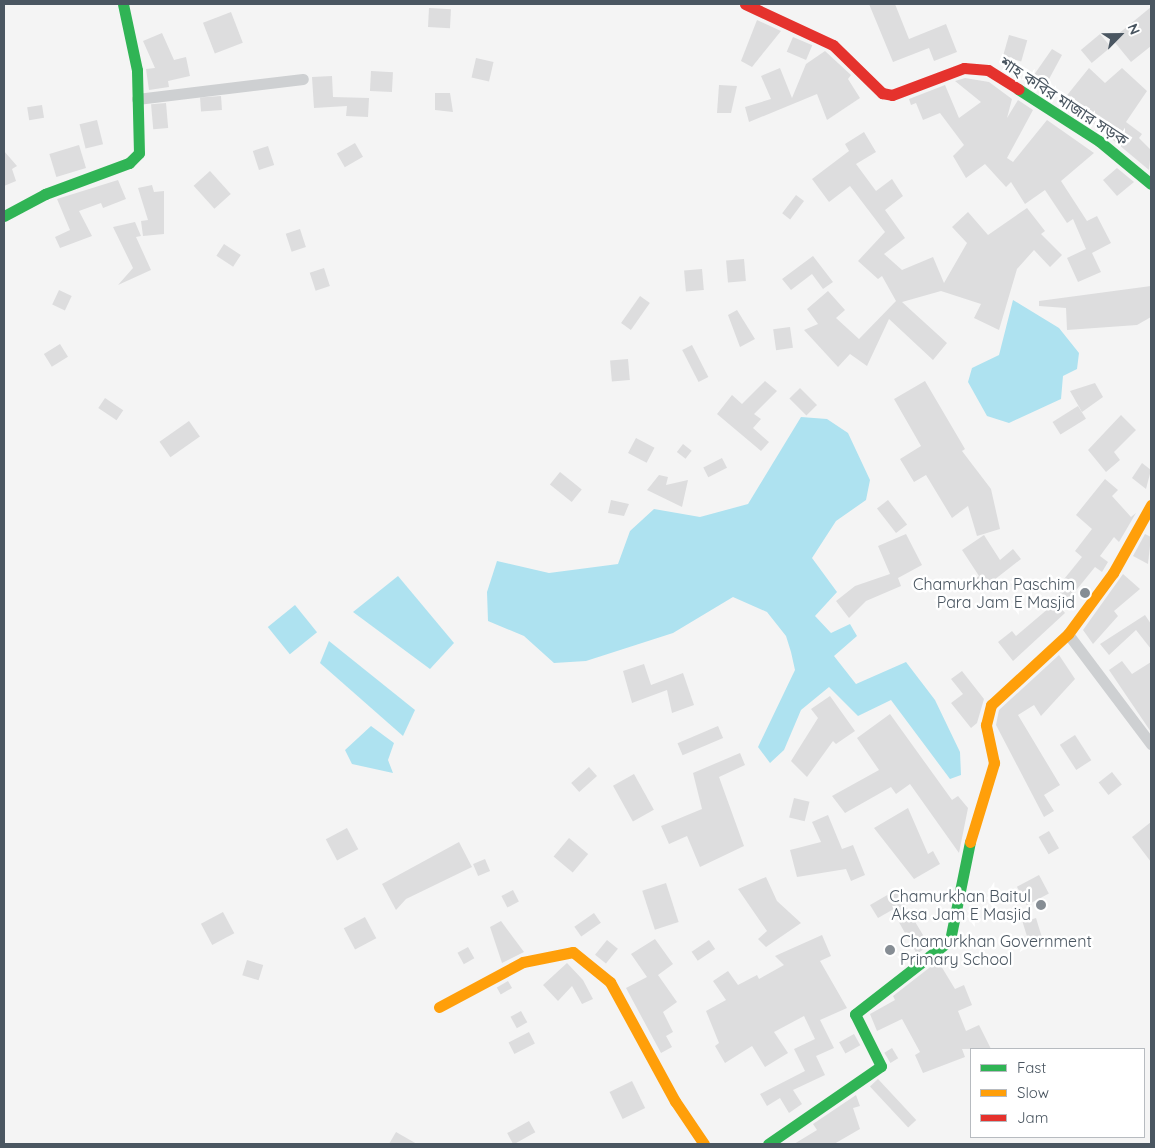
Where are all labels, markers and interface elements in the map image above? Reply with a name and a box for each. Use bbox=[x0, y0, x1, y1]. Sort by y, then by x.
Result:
north arrow bbox=[1095, 10, 1145, 60]
text: N bbox=[1124, 21, 1144, 37]
street label: শাহ কবির মাজার সড়ক bbox=[996, 52, 1132, 150]
place label: Chamurkhan Paschim Para Jam E Masjid bbox=[913, 574, 1075, 612]
marker: Chamurkhan Paschim Para Jam E Masjid bbox=[1079, 587, 1091, 599]
place label: Chamurkhan Baitul Aksa Jam E Masjid bbox=[889, 886, 1031, 924]
marker: Chamurkhan Baitul Aksa Jam E Masjid bbox=[1035, 899, 1047, 911]
place label: Chamurkhan Government Primary School bbox=[900, 931, 1092, 969]
marker: Chamurkhan Government Primary School bbox=[884, 944, 896, 956]
legend bbox=[970, 1048, 1145, 1138]
text: Fast bbox=[1017, 1058, 1046, 1077]
text: Slow bbox=[1017, 1083, 1049, 1102]
text: Jam bbox=[1017, 1108, 1048, 1127]

